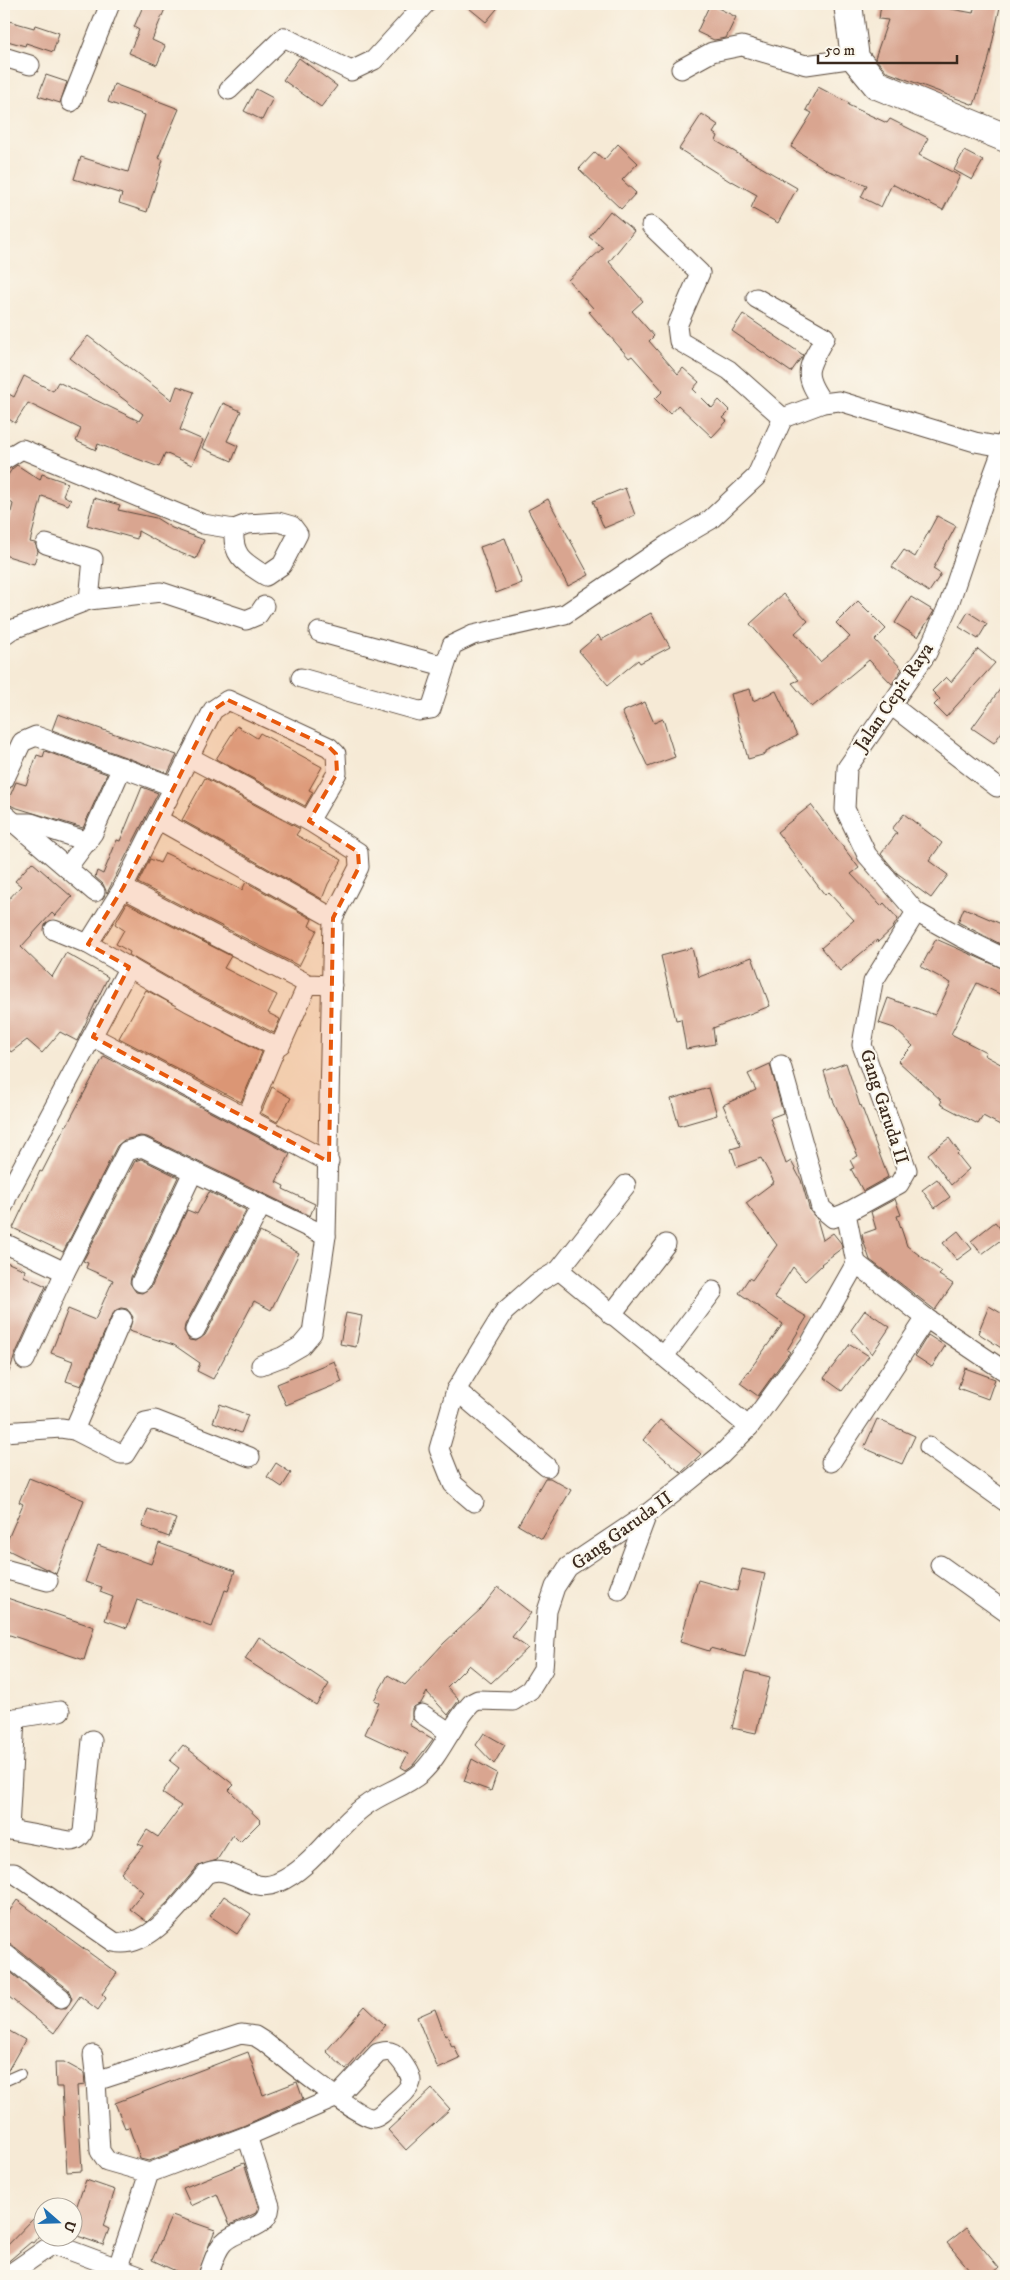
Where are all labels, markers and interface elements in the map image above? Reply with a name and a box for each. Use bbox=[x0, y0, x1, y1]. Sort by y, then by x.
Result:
scale bar bbox=[818, 32, 956, 64]
text: 50 m bbox=[825, 41, 855, 60]
street label: Jalan Cepit Raya bbox=[848, 638, 939, 757]
street label: Gang Garuda II bbox=[855, 1047, 913, 1168]
street label: Gang Garuda II bbox=[567, 1486, 677, 1575]
north arrow bbox=[32, 2198, 82, 2248]
text: U bbox=[59, 2218, 80, 2234]

